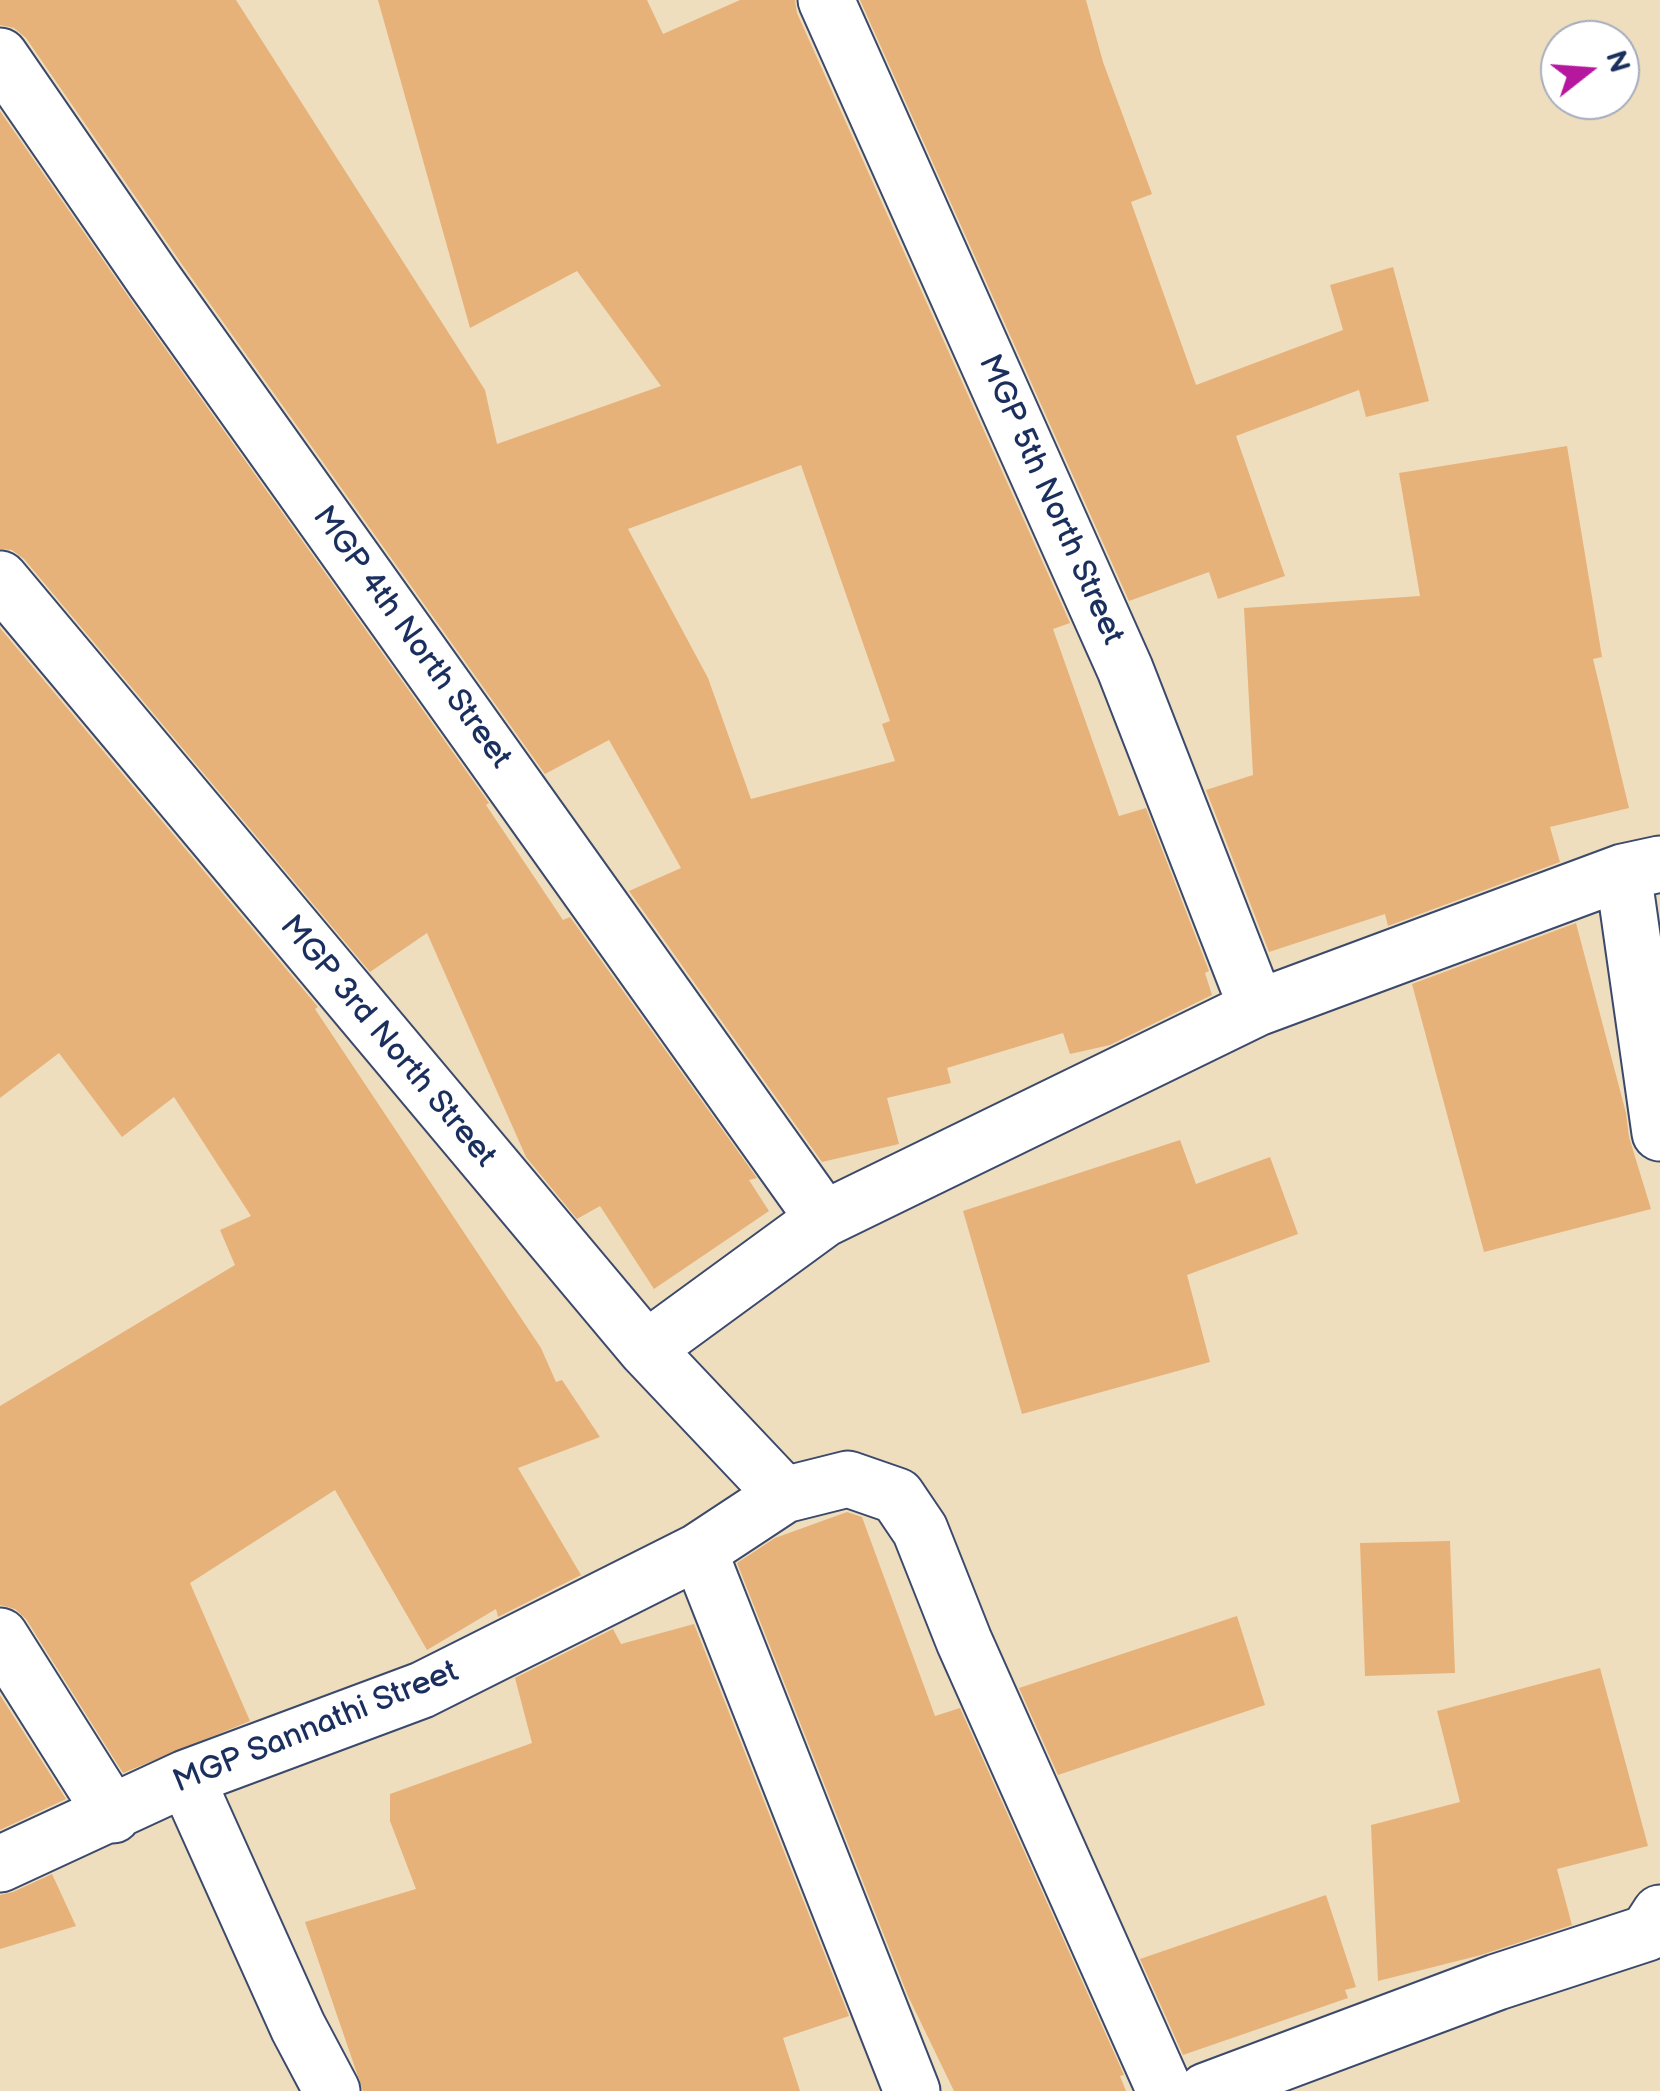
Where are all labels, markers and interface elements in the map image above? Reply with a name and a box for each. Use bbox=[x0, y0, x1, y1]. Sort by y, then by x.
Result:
north arrow bbox=[1540, 20, 1640, 120]
text: N bbox=[1598, 47, 1636, 77]
street label: MGP 5th North Street bbox=[969, 349, 1131, 651]
street label: MGP 4th North Street bbox=[303, 500, 519, 776]
street label: MGP 3rd North Street bbox=[271, 909, 503, 1175]
street label: MGP Sannathi Street bbox=[168, 1653, 464, 1803]

